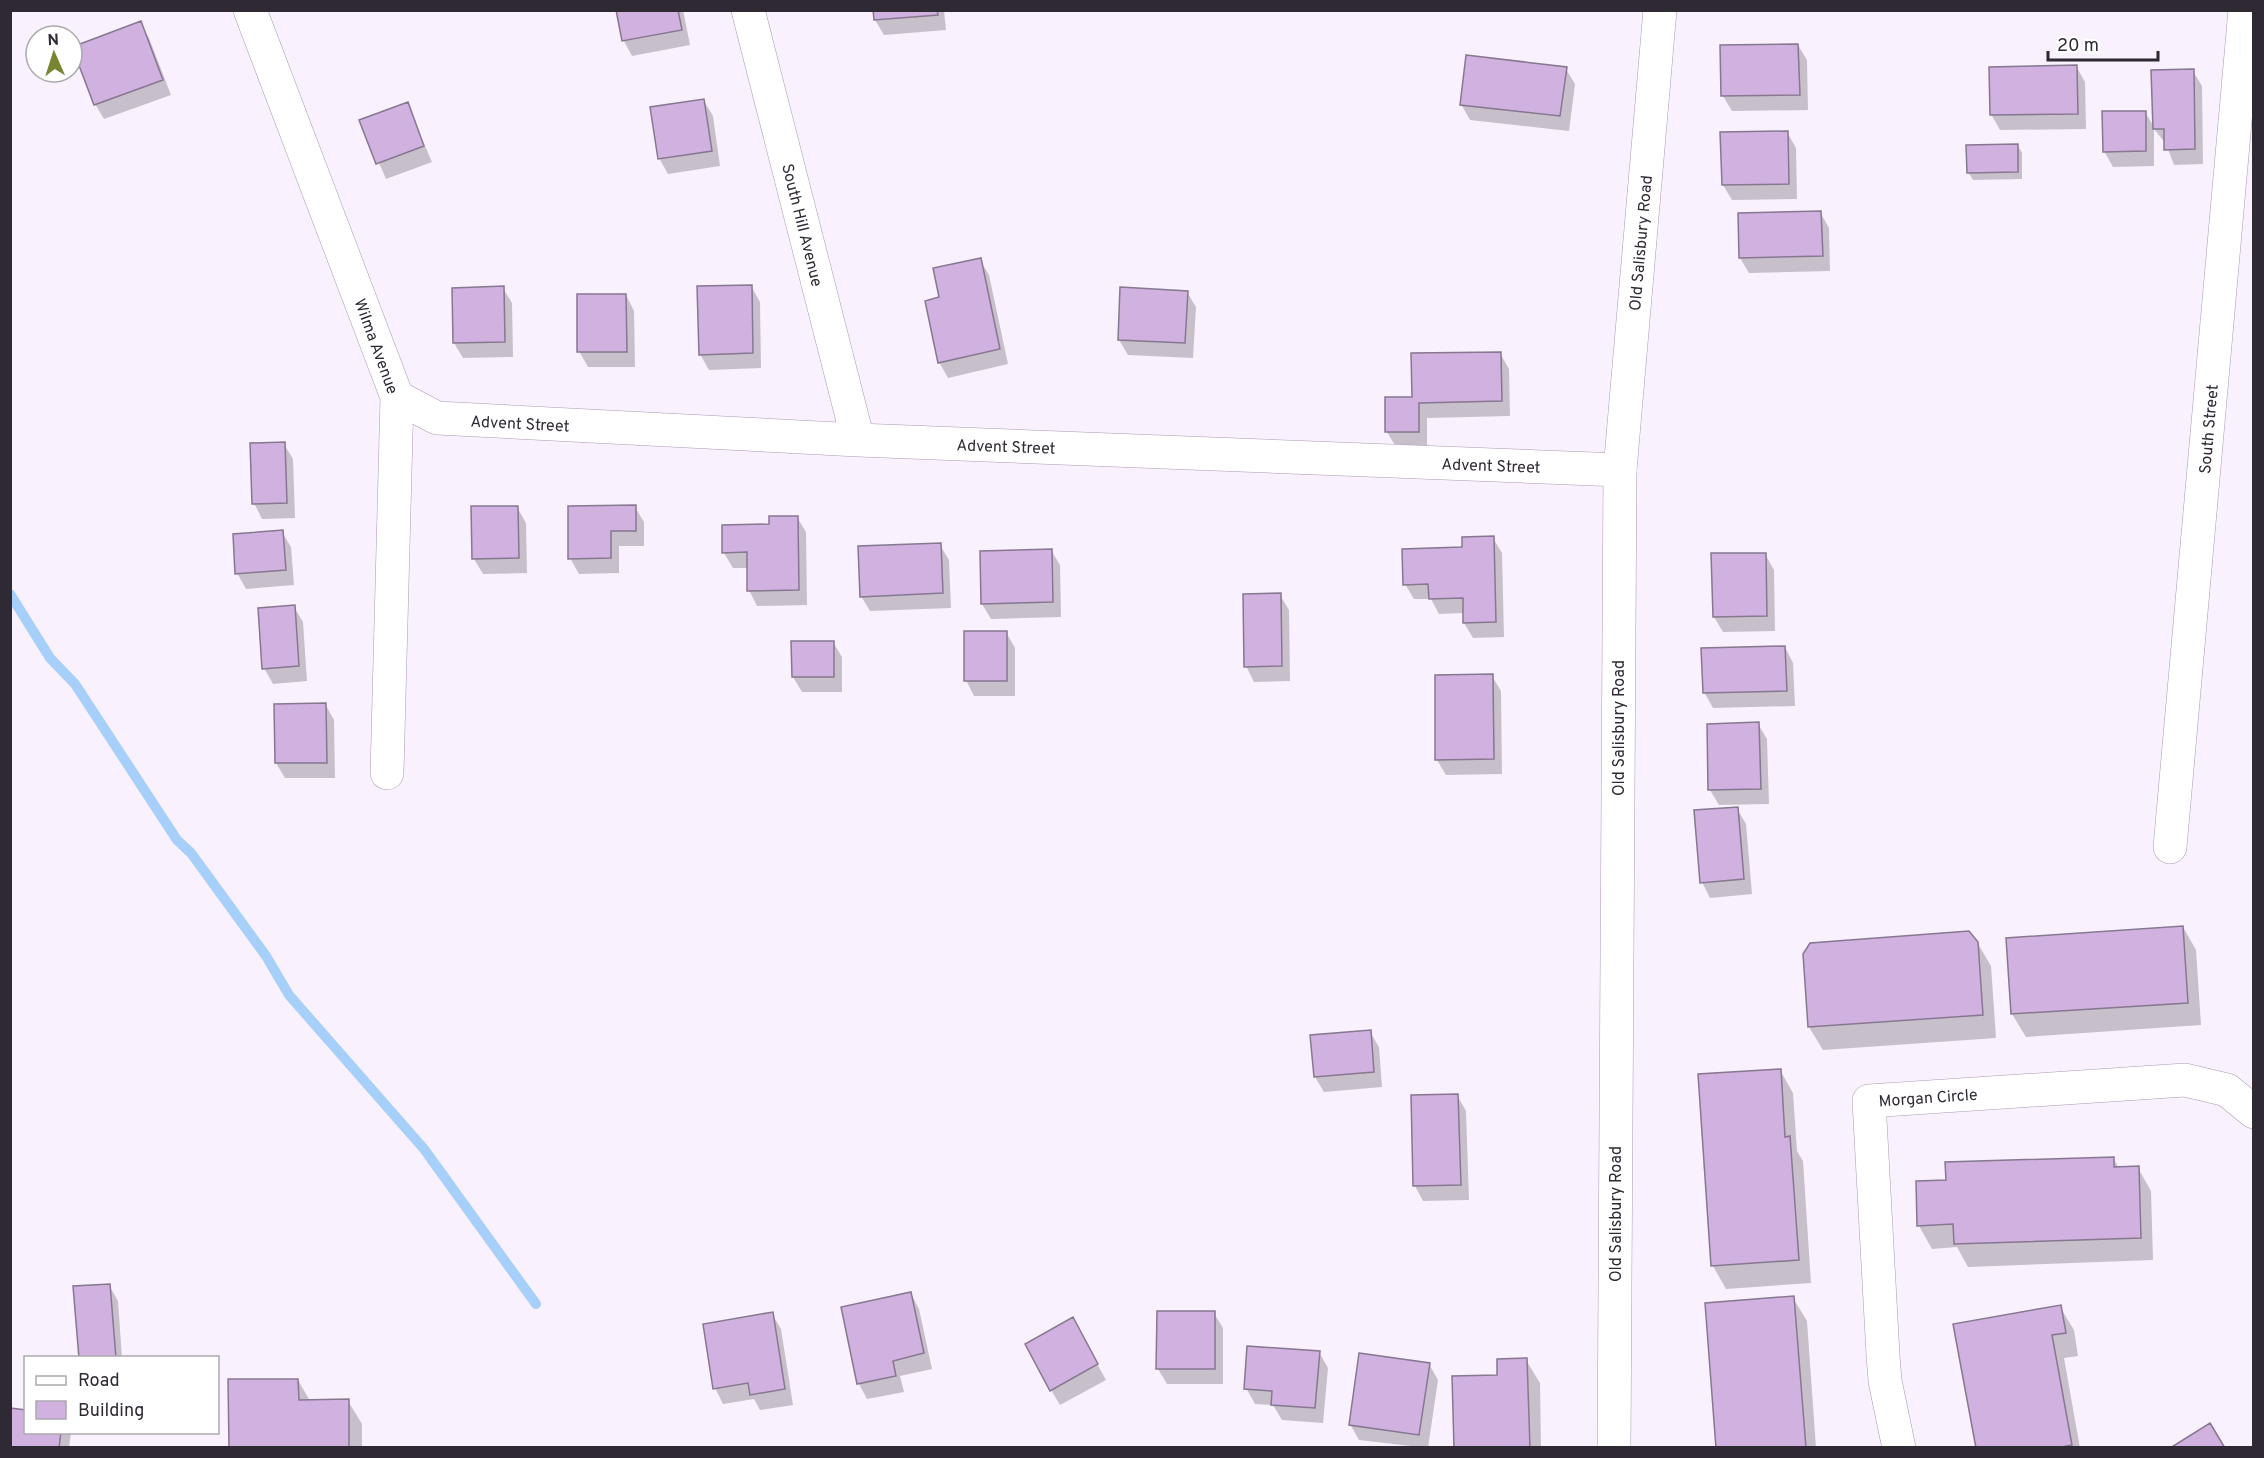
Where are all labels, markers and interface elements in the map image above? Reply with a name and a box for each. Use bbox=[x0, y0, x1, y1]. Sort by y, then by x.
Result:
north arrow bbox=[24, 24, 84, 84]
scale bar bbox=[2048, 24, 2158, 62]
text: N bbox=[47, 31, 60, 51]
text: 20 m bbox=[2057, 35, 2099, 58]
street label: South Hill Avenue bbox=[776, 162, 826, 289]
street label: Old Salisbury Road bbox=[1626, 174, 1658, 312]
street label: Wilma Avenue bbox=[349, 296, 402, 397]
street label: South Street bbox=[2196, 384, 2224, 475]
street label: Advent Street bbox=[470, 412, 570, 438]
street label: Advent Street bbox=[956, 436, 1056, 460]
street label: Advent Street bbox=[1441, 455, 1541, 479]
street label: Old Salisbury Road bbox=[1610, 660, 1630, 796]
street label: Morgan Circle bbox=[1878, 1086, 1978, 1112]
street label: Old Salisbury Road bbox=[1607, 1146, 1627, 1282]
legend bbox=[24, 1356, 219, 1434]
text: Road bbox=[78, 1370, 120, 1393]
text: Building bbox=[78, 1400, 144, 1423]

